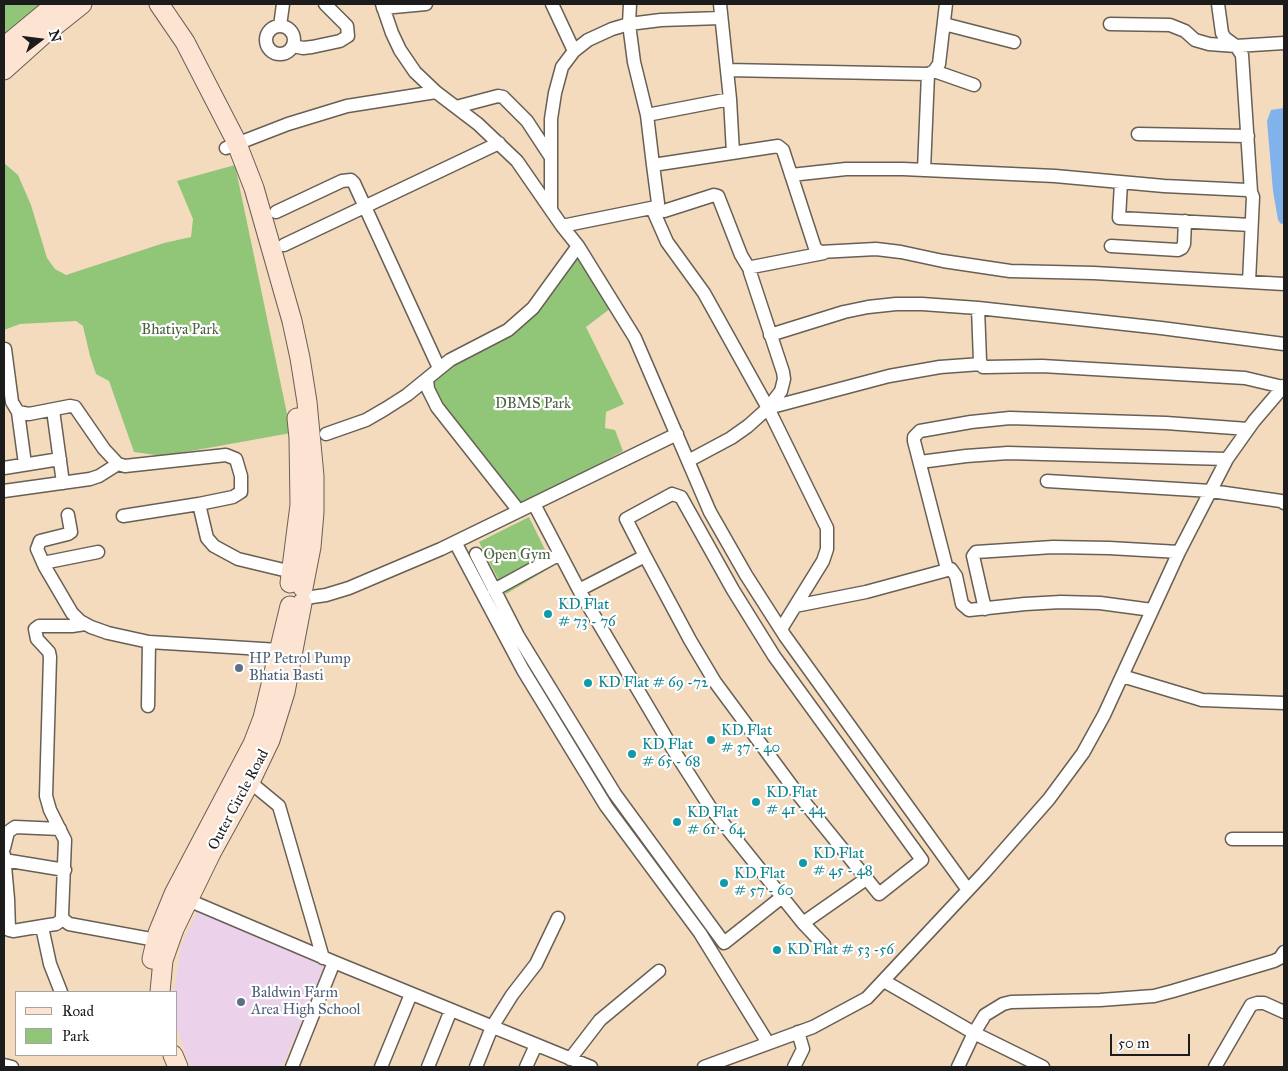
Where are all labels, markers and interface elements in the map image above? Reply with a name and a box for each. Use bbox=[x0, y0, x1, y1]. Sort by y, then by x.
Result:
north arrow bbox=[15, 15, 65, 65]
text: N bbox=[45, 28, 65, 44]
park label: Bhatiya Park bbox=[141, 321, 219, 339]
park label: DBMS Park bbox=[495, 395, 571, 413]
park label: Open Gym bbox=[483, 546, 551, 564]
place label: KD Flat # 73 - 76 bbox=[558, 596, 616, 631]
marker: KD Flat # 73 - 76 bbox=[542, 608, 554, 620]
place label: HP Petrol Pump Bhatia Basti bbox=[249, 650, 351, 685]
marker: HP Petrol Pump Bhatia Basti bbox=[233, 662, 245, 674]
place label: KD Flat # 69 -72 bbox=[598, 674, 708, 692]
marker: KD Flat # 69 -72 bbox=[582, 677, 594, 689]
place label: KD Flat # 37 - 40 bbox=[721, 722, 780, 757]
marker: KD Flat # 37 - 40 bbox=[705, 734, 717, 746]
place label: KD Flat # 65 - 68 bbox=[642, 736, 700, 771]
street label: Outer Circle Road bbox=[205, 747, 273, 853]
marker: KD Flat # 65 - 68 bbox=[626, 748, 638, 760]
place label: KD Flat # 41 - 44 bbox=[766, 784, 825, 819]
marker: KD Flat # 41 - 44 bbox=[750, 796, 762, 808]
place label: KD Flat # 61 - 64 bbox=[687, 804, 745, 839]
marker: KD Flat # 61 - 64 bbox=[671, 816, 683, 828]
place label: KD Flat # 45 - 48 bbox=[813, 845, 873, 880]
marker: KD Flat # 45 - 48 bbox=[797, 857, 809, 869]
place label: KD Flat # 57 - 60 bbox=[734, 865, 794, 900]
marker: KD Flat # 57 - 60 bbox=[718, 877, 730, 889]
place label: KD Flat # 53 -56 bbox=[787, 941, 894, 959]
marker: KD Flat # 53 -56 bbox=[771, 944, 783, 956]
place label: Baldwin Farm Area High School bbox=[251, 984, 361, 1019]
legend bbox=[15, 991, 178, 1056]
marker: Baldwin Farm Area High School bbox=[235, 996, 247, 1008]
text: Road bbox=[62, 1002, 94, 1020]
scale bar bbox=[1113, 1024, 1193, 1056]
text: Park bbox=[62, 1027, 89, 1045]
text: 50 m bbox=[1118, 1034, 1150, 1052]

